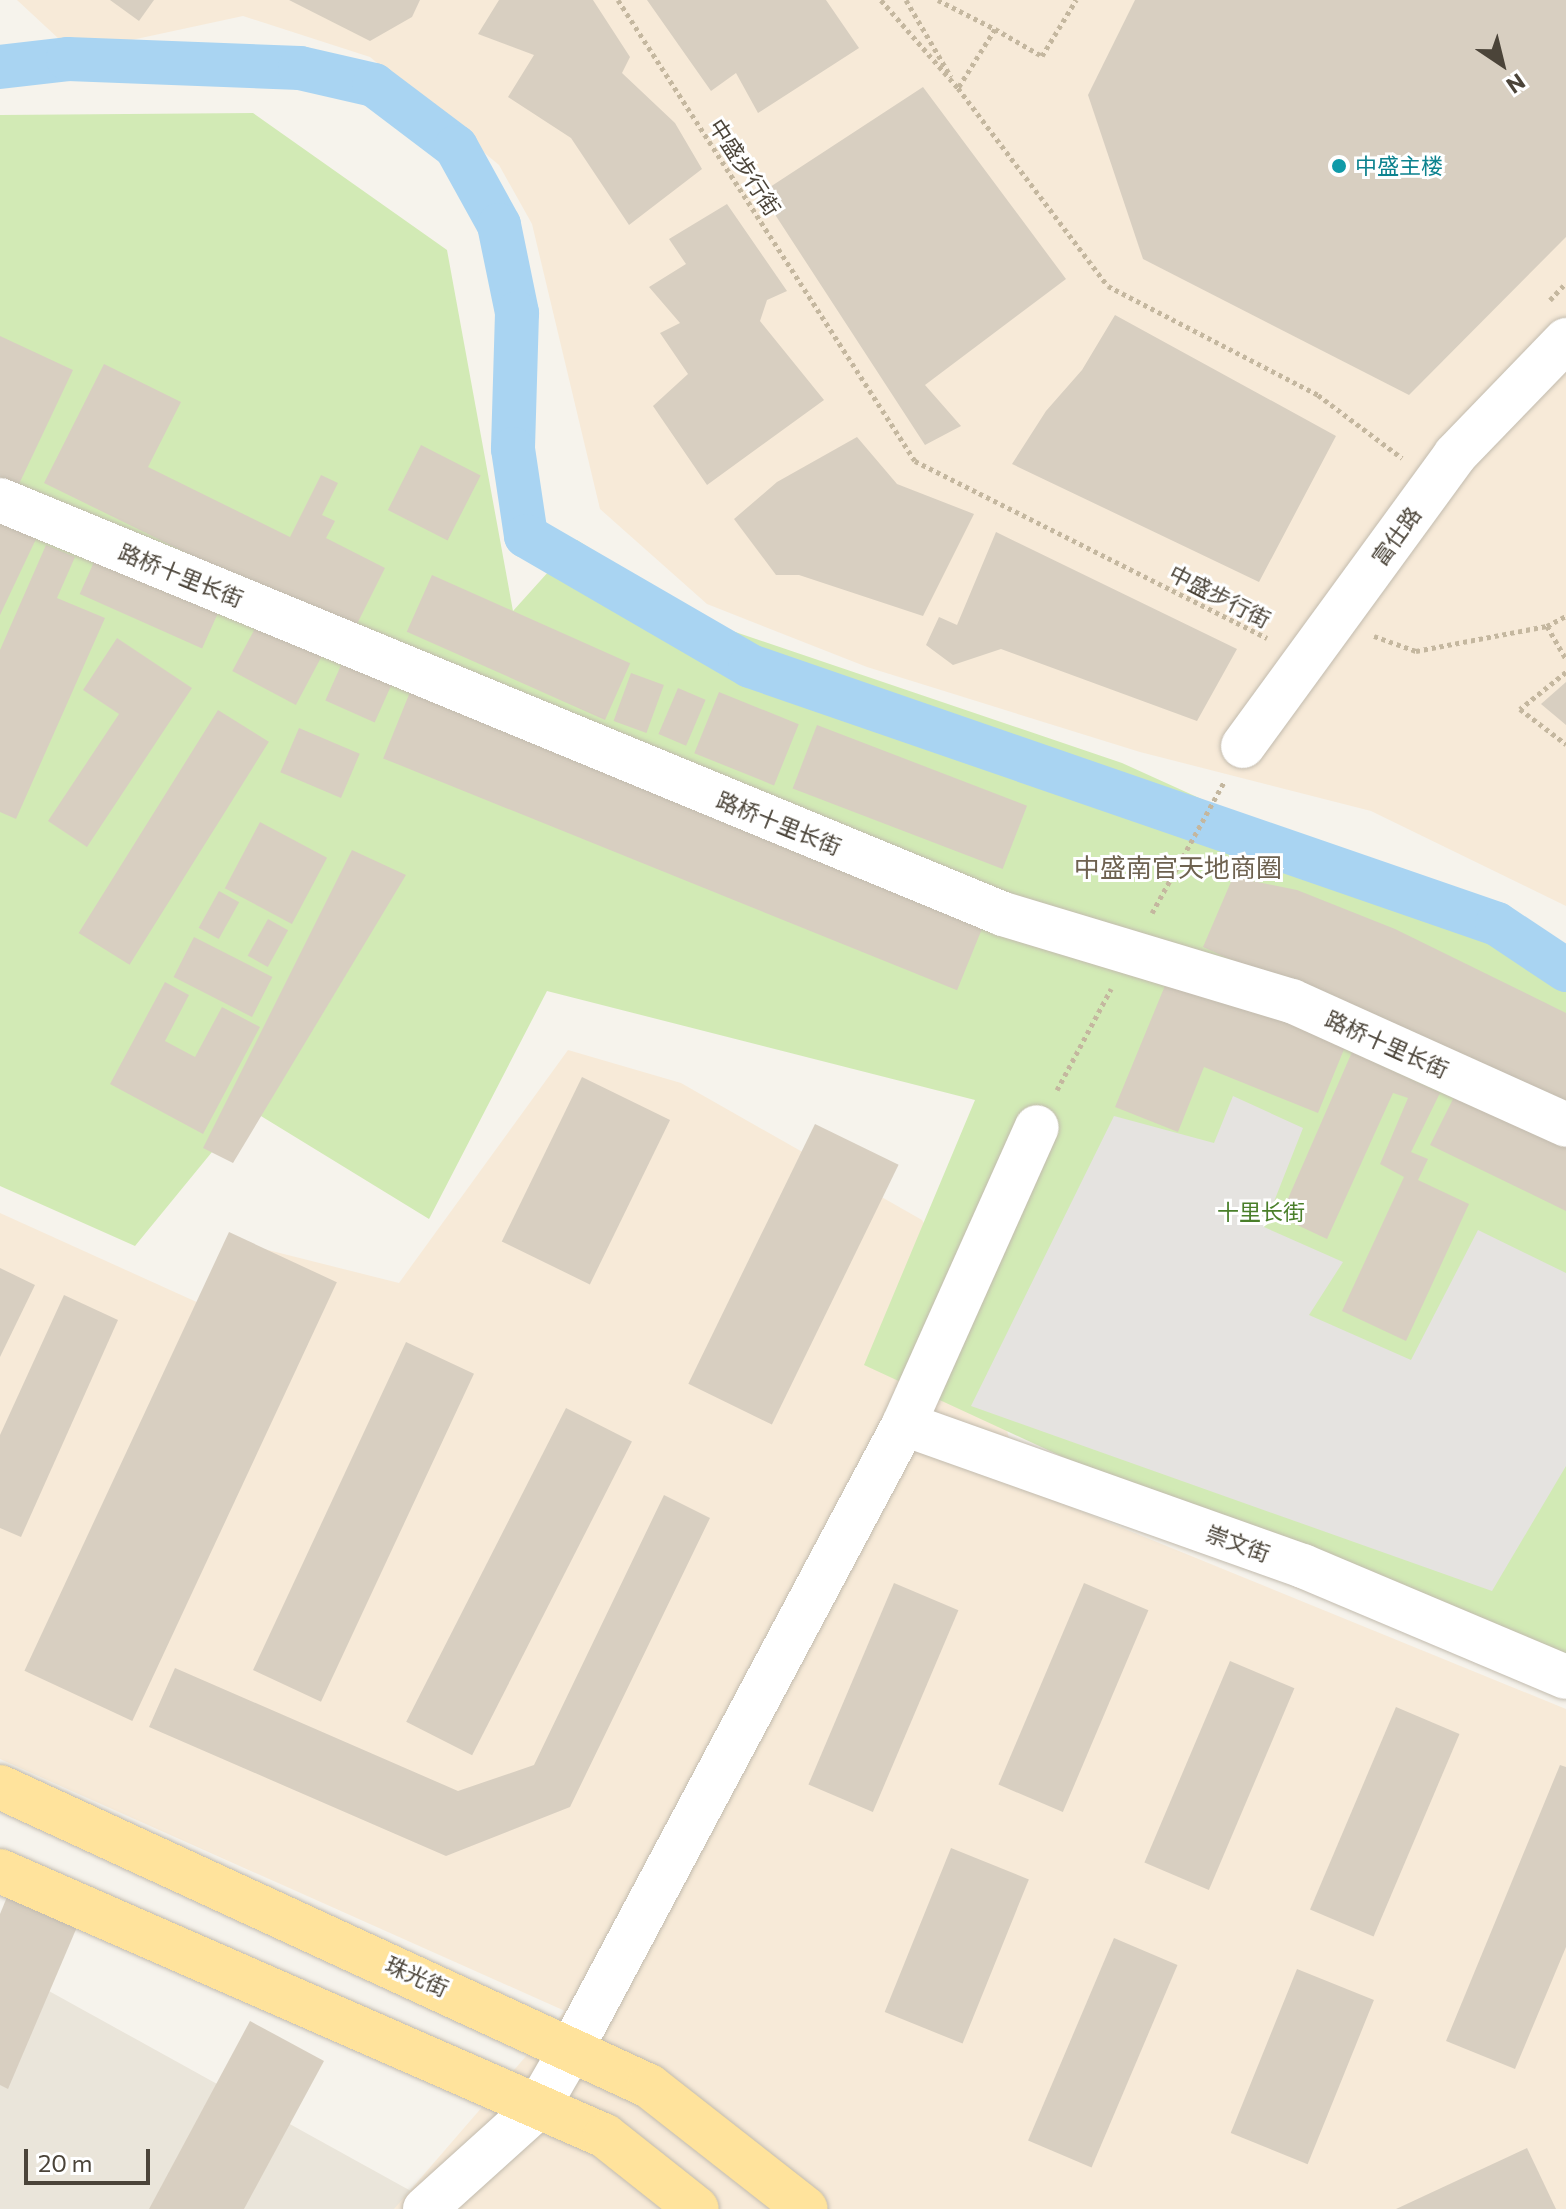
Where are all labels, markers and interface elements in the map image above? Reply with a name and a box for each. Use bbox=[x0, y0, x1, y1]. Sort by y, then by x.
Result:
north arrow bbox=[1462, 24, 1542, 104]
text: N bbox=[1502, 68, 1531, 100]
street label: 中盛步行街 bbox=[704, 114, 786, 220]
place label: 中盛主楼 bbox=[1355, 153, 1443, 179]
marker: 中盛主楼 bbox=[1330, 157, 1348, 175]
street label: 富仕路 bbox=[1366, 502, 1426, 570]
street label: 路桥十里长街 bbox=[115, 538, 247, 612]
street label: 中盛步行街 bbox=[1165, 559, 1275, 633]
street label: 路桥十里长街 bbox=[713, 786, 845, 860]
district label: 中盛南官天地商圈 bbox=[1074, 851, 1282, 883]
street label: 路桥十里长街 bbox=[1321, 1005, 1453, 1083]
park label: 十里长街 bbox=[1217, 1199, 1305, 1225]
street label: 崇文街 bbox=[1202, 1519, 1274, 1567]
street label: 珠光街 bbox=[381, 1951, 453, 2001]
scale bar bbox=[28, 2133, 154, 2183]
text: 20 m bbox=[38, 2148, 92, 2177]

